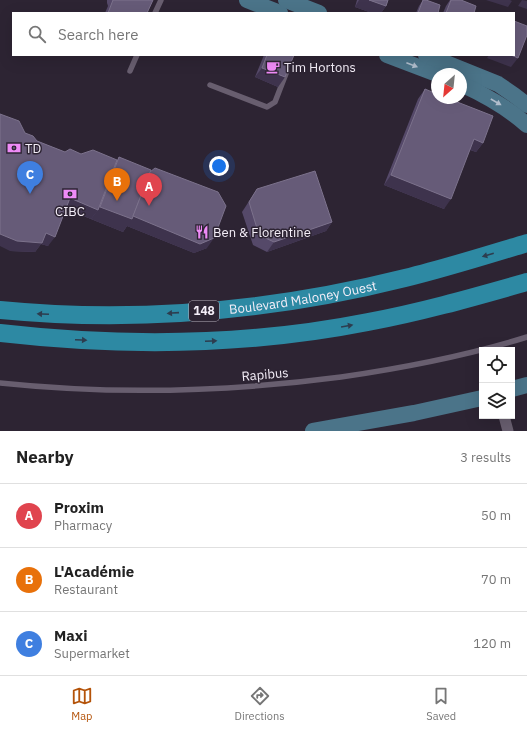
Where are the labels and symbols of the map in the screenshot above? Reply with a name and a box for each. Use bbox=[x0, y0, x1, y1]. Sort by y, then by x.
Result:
cafe icon: Tim Hortons bbox=[265, 59, 281, 75]
place label: Tim Hortons bbox=[284, 59, 356, 76]
one-way arrow bbox=[407, 62, 419, 68]
north arrow bbox=[431, 68, 467, 104]
one-way arrow bbox=[490, 98, 502, 105]
bank icon: TD bbox=[6, 140, 22, 156]
place label: TD bbox=[25, 140, 41, 157]
your location bbox=[209, 156, 229, 176]
pin: C bbox=[17, 161, 43, 194]
pin: B bbox=[104, 168, 130, 201]
pin: A bbox=[136, 173, 162, 206]
bank icon: CIBC bbox=[62, 186, 78, 202]
place label: CIBC bbox=[55, 203, 85, 220]
restaurant icon: Ben & Florentine bbox=[194, 224, 210, 240]
place label: Ben & Florentine bbox=[213, 224, 311, 241]
one-way arrow bbox=[482, 252, 494, 258]
street label: Boulevard Maloney Ouest bbox=[228, 277, 378, 318]
road number: 148 bbox=[189, 301, 219, 321]
one-way arrow bbox=[167, 310, 179, 317]
one-way arrow bbox=[36, 311, 49, 317]
one-way arrow bbox=[341, 323, 353, 329]
one-way arrow bbox=[75, 337, 88, 343]
one-way arrow bbox=[205, 338, 218, 344]
street label: Rapibus bbox=[241, 364, 289, 385]

